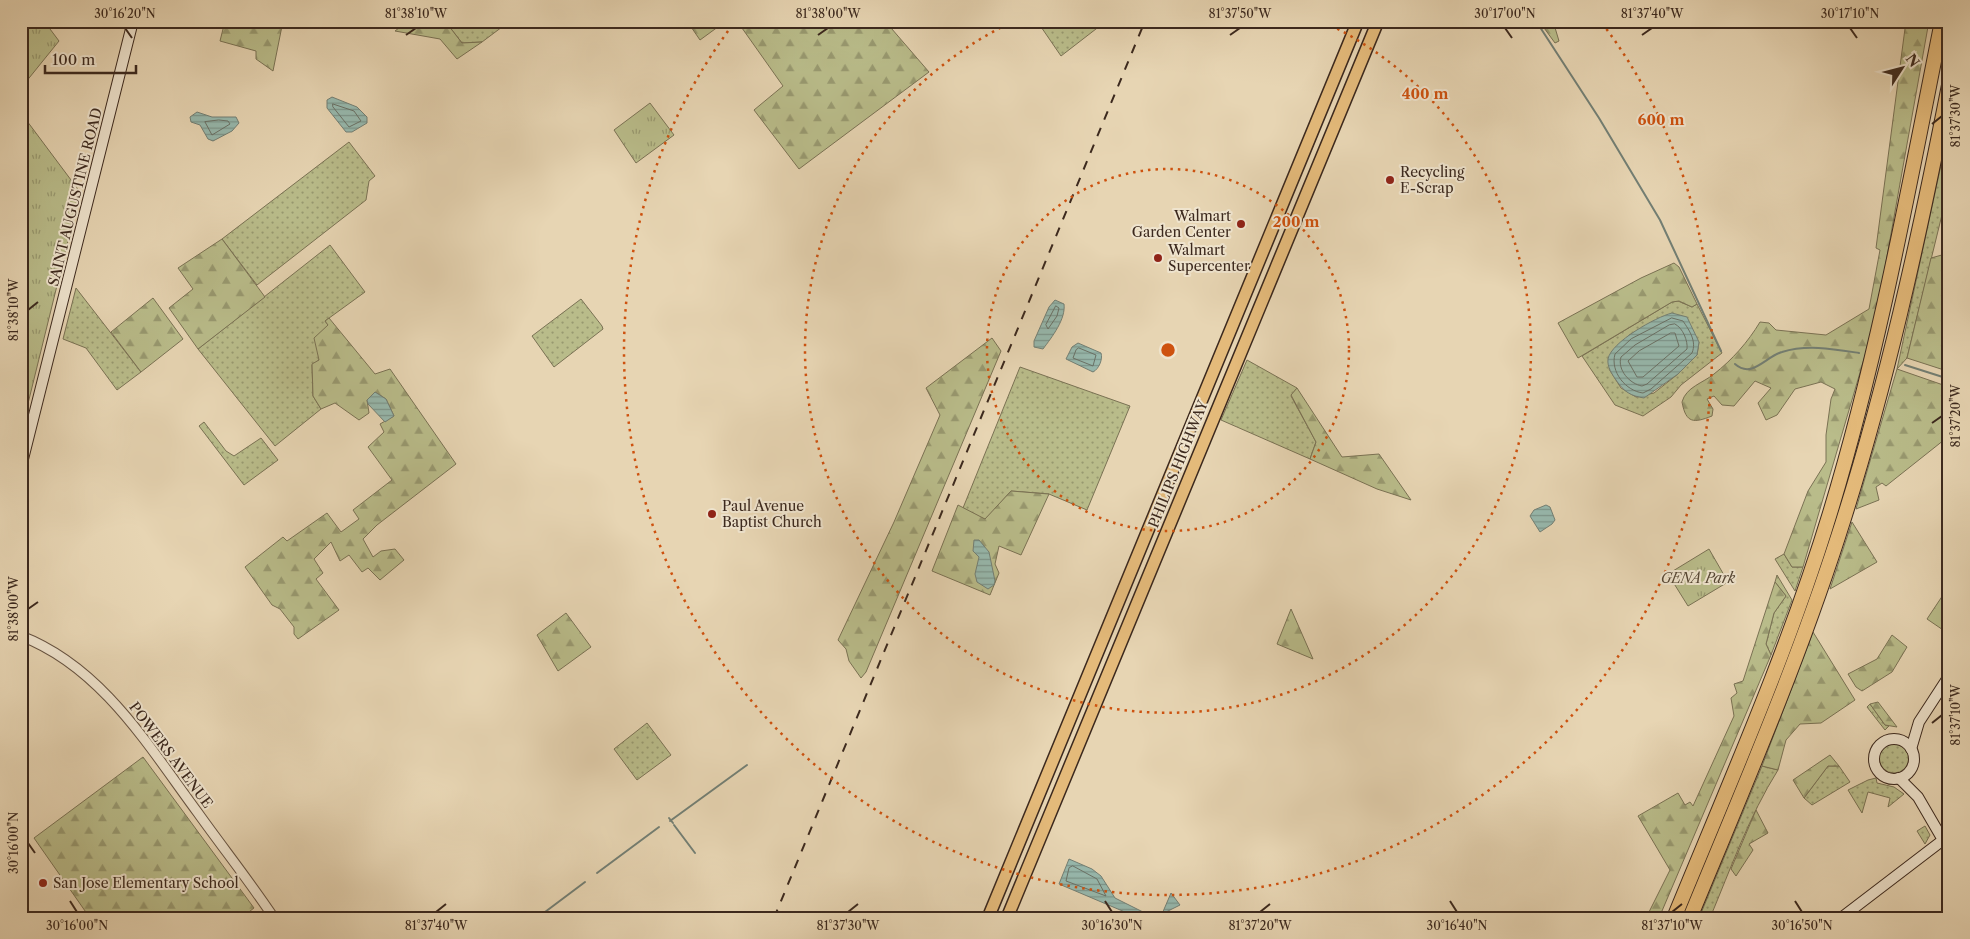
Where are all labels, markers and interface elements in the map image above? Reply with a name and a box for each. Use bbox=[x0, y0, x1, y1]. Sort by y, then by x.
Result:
text: 30°16'20"N bbox=[94, 6, 156, 21]
text: 81°38'10"W bbox=[385, 6, 448, 21]
text: 81°38'00"W bbox=[795, 6, 861, 21]
text: 81°37'50"W bbox=[1209, 6, 1272, 21]
text: 30°17'00"N bbox=[1474, 6, 1536, 21]
text: 81°37'40"W bbox=[1621, 6, 1684, 21]
text: 30°17'10"N bbox=[1821, 6, 1879, 21]
scale bar bbox=[45, 42, 136, 74]
north arrow bbox=[1878, 42, 1928, 92]
text: 100 m bbox=[52, 50, 95, 69]
text: N bbox=[1902, 50, 1923, 71]
text: 400 m bbox=[1402, 84, 1448, 103]
text: 81°37'30"W bbox=[1948, 84, 1963, 147]
street label: SAINT AUGUSTINE ROAD bbox=[44, 106, 106, 288]
text: 600 m bbox=[1638, 110, 1684, 129]
place label: Recycling E-Scrap bbox=[1400, 163, 1465, 197]
marker: Recycling E-Scrap bbox=[1384, 174, 1396, 186]
place label: Walmart Garden Center bbox=[1132, 207, 1231, 241]
text: 200 m bbox=[1273, 212, 1319, 231]
marker: Walmart Garden Center bbox=[1235, 218, 1247, 230]
place label: Walmart Supercenter bbox=[1167, 241, 1250, 275]
marker: Walmart Supercenter bbox=[1152, 252, 1164, 264]
text: 81°38'10"W bbox=[6, 278, 21, 341]
centre of rings bbox=[1159, 341, 1177, 359]
text: 81°37'20"W bbox=[1948, 384, 1963, 448]
street label: PHILIPS HIGHWAY bbox=[1144, 397, 1212, 530]
place label: Paul Avenue Baptist Church bbox=[722, 497, 822, 531]
marker: Paul Avenue Baptist Church bbox=[706, 508, 718, 520]
park label: GENA Park bbox=[1661, 569, 1736, 587]
text: 81°38'00"W bbox=[6, 576, 21, 642]
text: 81°37'10"W bbox=[1948, 683, 1963, 746]
street label: POWERS AVENUE bbox=[125, 698, 217, 812]
text: 30°16'00"N bbox=[6, 812, 21, 874]
place label: San Jose Elementary School bbox=[53, 874, 239, 892]
marker: San Jose Elementary School bbox=[37, 877, 49, 889]
text: 30°16'00"N bbox=[46, 918, 108, 933]
text: 81°37'40"W bbox=[405, 918, 468, 933]
text: 81°37'30"W bbox=[817, 918, 880, 933]
text: 30°16'30"N bbox=[1081, 918, 1143, 933]
text: 81°37'20"W bbox=[1228, 918, 1292, 933]
text: 30°16'40"N bbox=[1427, 918, 1488, 933]
text: 81°37'10"W bbox=[1641, 918, 1704, 933]
text: 30°16'50"N bbox=[1771, 918, 1833, 933]

